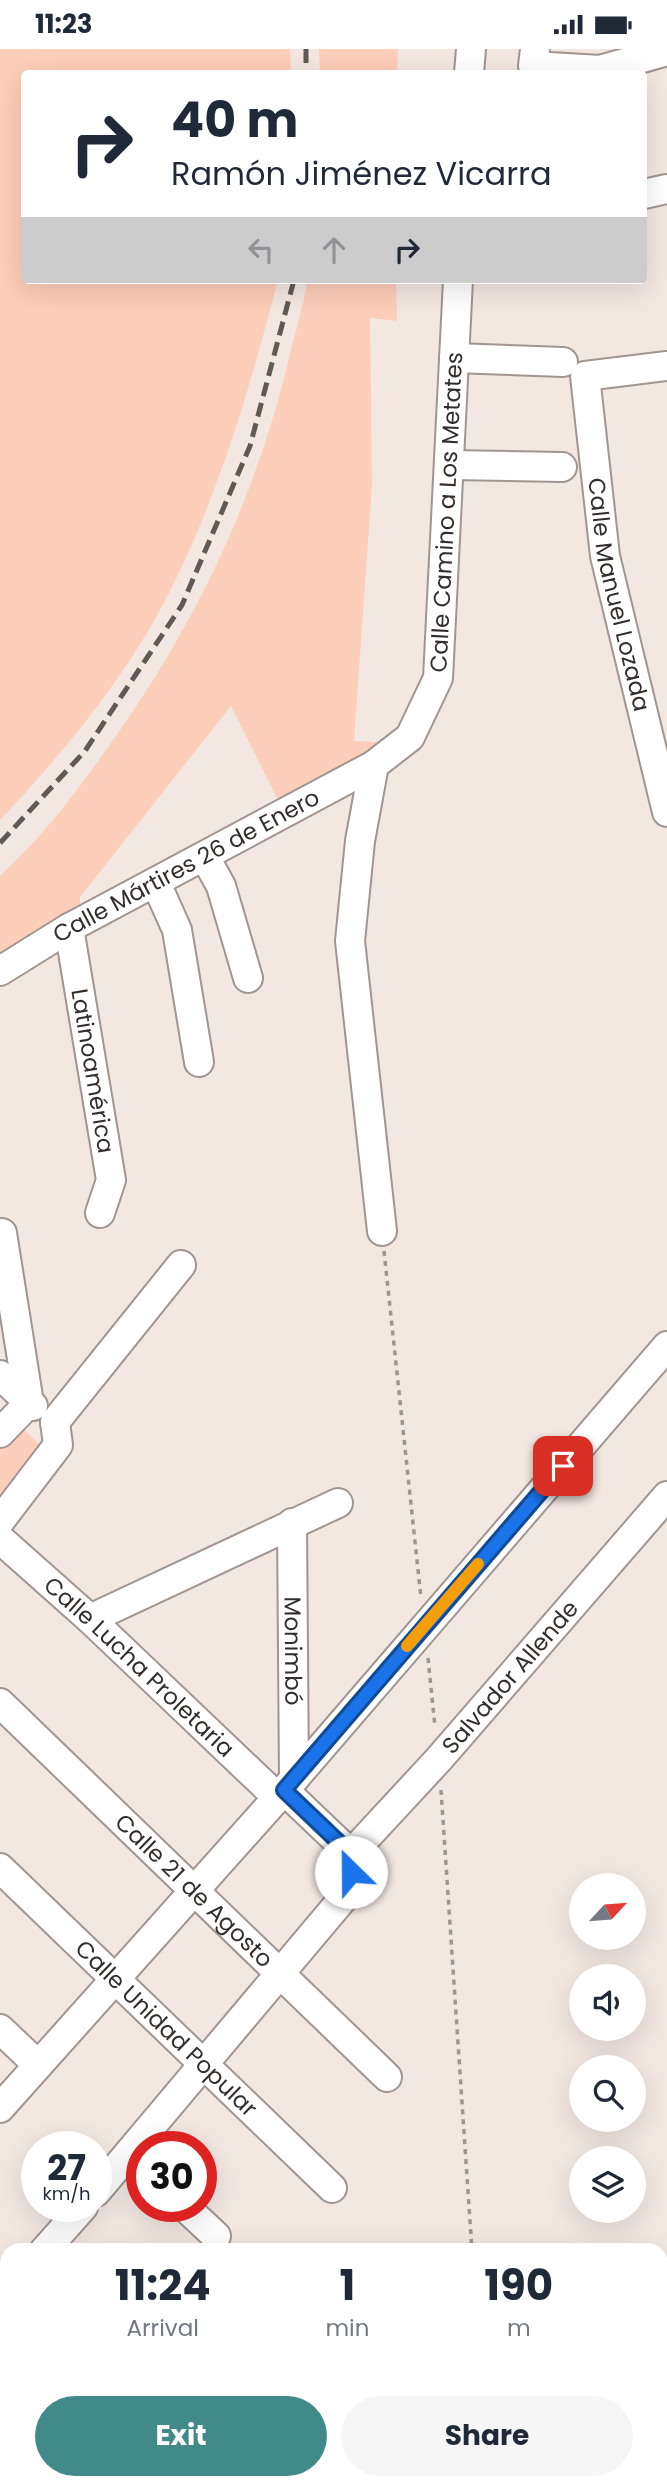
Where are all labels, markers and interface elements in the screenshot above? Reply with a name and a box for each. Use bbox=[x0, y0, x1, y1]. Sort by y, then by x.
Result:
text: 11:23 bbox=[35, 6, 93, 42]
text: 40 m bbox=[171, 86, 298, 154]
icon: right bbox=[56, 98, 147, 189]
text: Ramón Jiménez Vicarra bbox=[171, 151, 552, 196]
icon: left bbox=[242, 231, 280, 269]
icon: ahead bbox=[315, 231, 353, 269]
icon: right bbox=[388, 231, 426, 269]
street label: Calle Camino a Los Metates bbox=[422, 351, 470, 673]
street label: Calle Manuel Lozada bbox=[580, 476, 658, 715]
street label: Calle Mártires 26 de Enero bbox=[47, 781, 325, 950]
street label: Latinoamérica bbox=[63, 986, 122, 1156]
pin bbox=[533, 1436, 593, 1496]
icon: arrive bbox=[544, 1447, 582, 1485]
street label: Calle Lucha Proletaria bbox=[37, 1569, 241, 1764]
street label: Salvador Allende bbox=[434, 1593, 586, 1761]
street label: Monimbó bbox=[277, 1596, 309, 1706]
street label: Calle 21 de Agosto bbox=[108, 1807, 280, 1975]
position arrow bbox=[314, 1835, 388, 1909]
north arrow bbox=[569, 1873, 646, 1949]
map controls bbox=[569, 1873, 646, 2223]
street label: Calle Unidad Popular bbox=[68, 1933, 265, 2124]
button: sound bbox=[569, 1964, 646, 2041]
button: search bbox=[569, 2055, 646, 2132]
speed limit sign: 30 bbox=[126, 2131, 217, 2222]
text: 27 bbox=[47, 2143, 86, 2192]
button: layers bbox=[569, 2146, 646, 2223]
text: km/h bbox=[43, 2181, 90, 2206]
text: 11:24 bbox=[115, 2256, 211, 2315]
text: 1 bbox=[340, 2256, 355, 2315]
text: 190 bbox=[484, 2256, 553, 2315]
text: Arrival bbox=[126, 2312, 199, 2344]
text: min bbox=[325, 2312, 369, 2344]
text: m bbox=[507, 2312, 531, 2344]
button: Exit bbox=[35, 2396, 327, 2476]
button: Share bbox=[341, 2396, 633, 2476]

